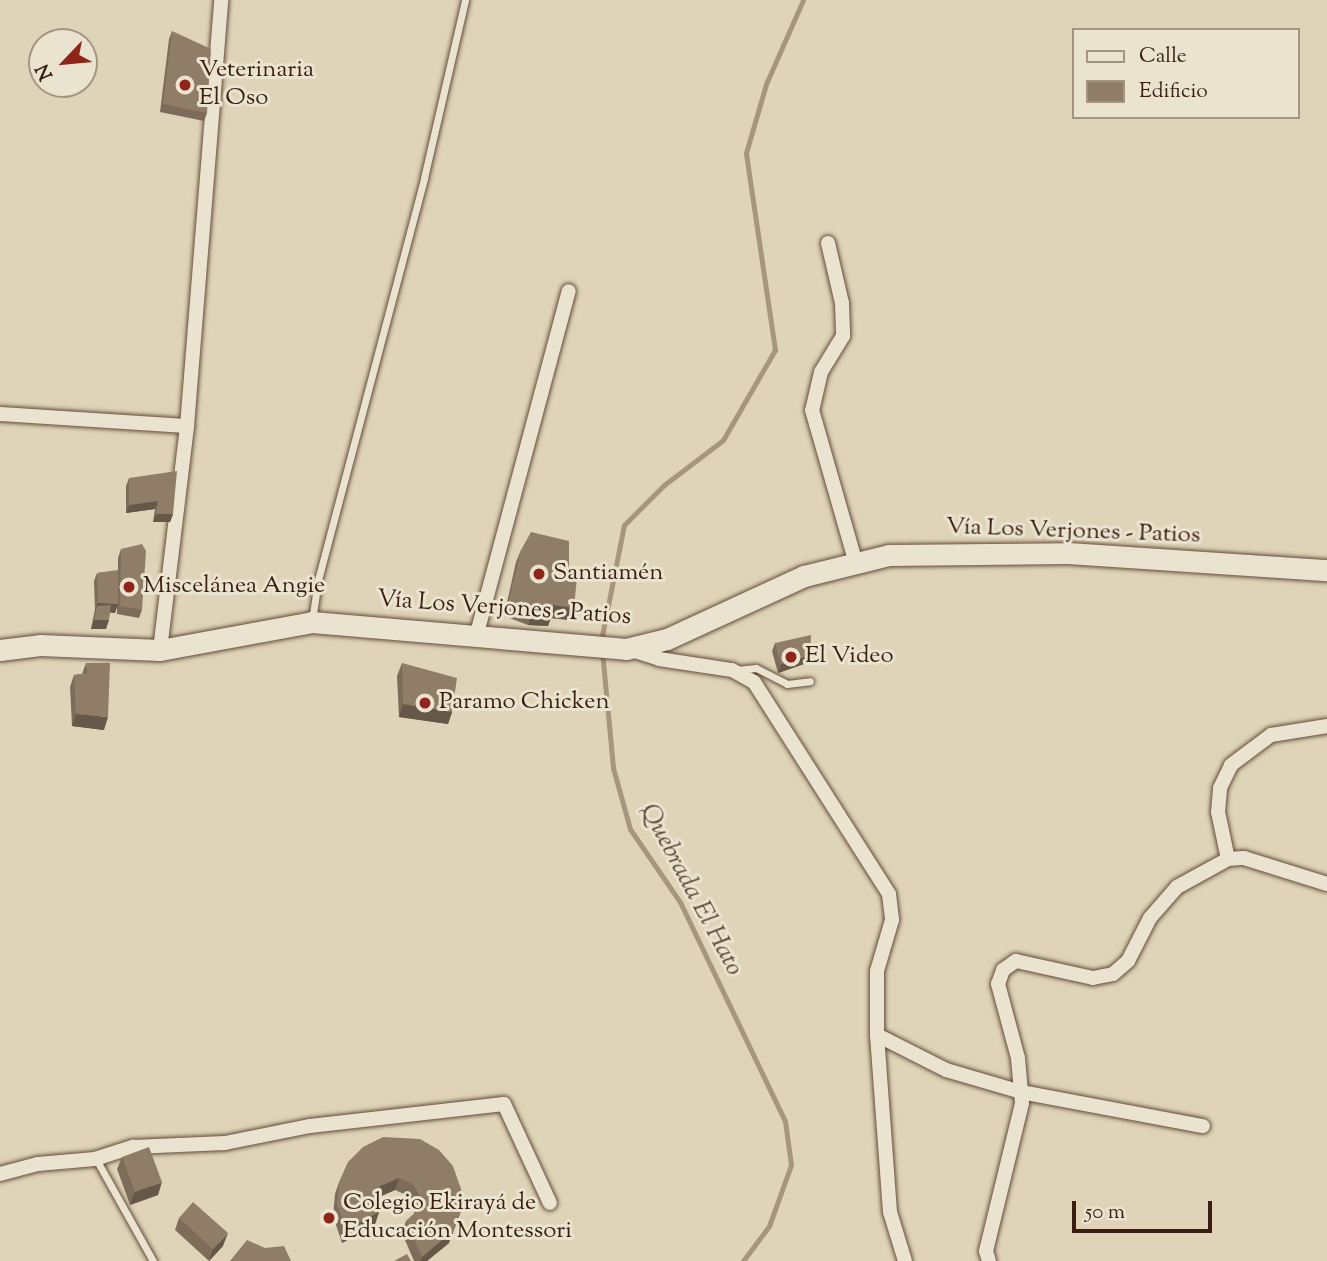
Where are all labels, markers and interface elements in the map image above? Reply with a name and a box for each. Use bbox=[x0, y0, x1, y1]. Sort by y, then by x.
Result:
north arrow bbox=[28, 28, 98, 98]
legend bbox=[1072, 28, 1299, 119]
text: Calle bbox=[1139, 42, 1187, 72]
place label: Veterinaria El Oso bbox=[199, 57, 314, 113]
text: N bbox=[30, 59, 61, 84]
marker: Veterinaria El Oso bbox=[177, 77, 193, 93]
text: Edificio bbox=[1139, 77, 1208, 107]
street label: Vía Los Verjones - Patios bbox=[945, 513, 1201, 551]
place label: Santiamén bbox=[553, 560, 663, 588]
marker: Santiamén bbox=[531, 566, 547, 582]
place label: Miscelánea Angie bbox=[143, 573, 325, 601]
marker: Miscelánea Angie bbox=[121, 579, 137, 595]
street label: Vía Los Verjones - Patios bbox=[376, 586, 632, 632]
place label: El Video bbox=[805, 643, 894, 671]
marker: El Video bbox=[783, 649, 799, 665]
place label: Paramo Chicken bbox=[439, 689, 610, 717]
marker: Paramo Chicken bbox=[417, 695, 433, 711]
water label: Quebrada El Hato bbox=[633, 799, 749, 981]
scale bar bbox=[1075, 1188, 1215, 1232]
place label: Colegio Ekirayá de Educación Montessori bbox=[343, 1190, 572, 1246]
text: 50 m bbox=[1085, 1198, 1125, 1228]
marker: Colegio Ekirayá de Educación Montessori bbox=[321, 1210, 337, 1226]

